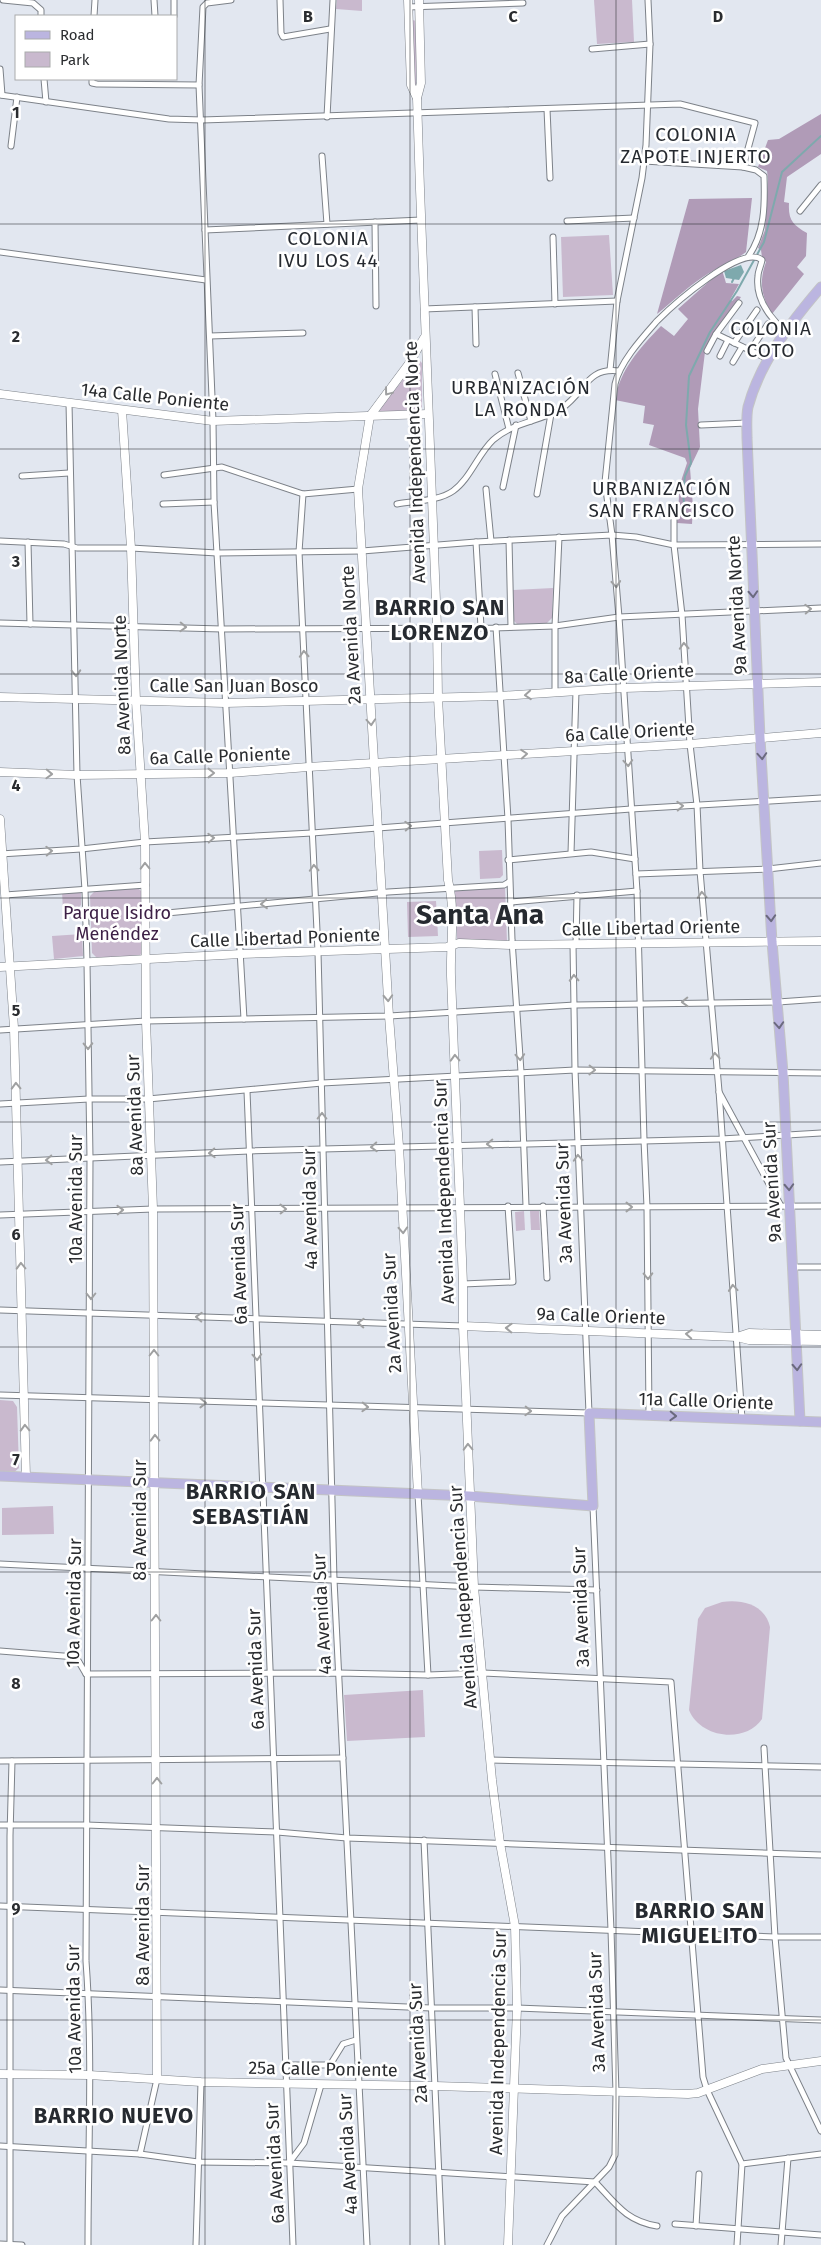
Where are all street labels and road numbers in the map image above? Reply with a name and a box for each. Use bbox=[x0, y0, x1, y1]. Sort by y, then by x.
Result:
street label: Avenida Independencia Norte bbox=[400, 340, 430, 584]
street label: 14a Calle Poniente bbox=[80, 378, 230, 416]
street label: 9a Avenida Norte bbox=[722, 535, 752, 675]
street label: 2a Avenida Norte bbox=[336, 565, 366, 705]
street label: 8a Avenida Norte bbox=[109, 615, 135, 755]
street label: 8a Calle Oriente bbox=[564, 660, 694, 688]
street label: Calle San Juan Bosco bbox=[149, 675, 319, 697]
street label: 6a Calle Oriente bbox=[565, 718, 695, 746]
street label: 6a Calle Poniente bbox=[149, 743, 291, 769]
street label: Calle Libertad Oriente bbox=[562, 915, 740, 941]
street label: Calle Libertad Poniente bbox=[190, 924, 380, 952]
street label: 8a Avenida Sur bbox=[122, 1054, 148, 1176]
street label: Avenida Independencia Sur bbox=[429, 1080, 459, 1304]
street label: 9a Avenida Sur bbox=[758, 1121, 786, 1243]
street label: 10a Avenida Sur bbox=[65, 1134, 87, 1264]
street label: 3a Avenida Sur bbox=[551, 1142, 577, 1264]
street label: 4a Avenida Sur bbox=[298, 1148, 322, 1270]
street label: 6a Avenida Sur bbox=[226, 1203, 252, 1325]
street label: 2a Avenida Sur bbox=[378, 1252, 406, 1374]
street label: 9a Calle Oriente bbox=[536, 1303, 666, 1329]
street label: 11a Calle Oriente bbox=[638, 1388, 774, 1414]
street label: 8a Avenida Sur bbox=[129, 1459, 151, 1581]
street label: Avenida Independencia Sur bbox=[444, 1484, 482, 1709]
street label: 10a Avenida Sur bbox=[62, 1538, 86, 1668]
street label: 3a Avenida Sur bbox=[568, 1546, 594, 1668]
street label: 4a Avenida Sur bbox=[308, 1553, 336, 1675]
street label: 6a Avenida Sur bbox=[243, 1608, 269, 1730]
street label: 8a Avenida Sur bbox=[132, 1864, 154, 1986]
street label: Avenida Independencia Sur bbox=[485, 1931, 511, 2155]
street label: 10a Avenida Sur bbox=[62, 1944, 86, 2074]
street label: 3a Avenida Sur bbox=[584, 1951, 610, 2073]
street label: 2a Avenida Sur bbox=[404, 1982, 432, 2104]
street label: 25a Calle Poniente bbox=[248, 2057, 398, 2081]
street label: 4a Avenida Sur bbox=[334, 2093, 362, 2215]
street label: 6a Avenida Sur bbox=[261, 2102, 289, 2224]

